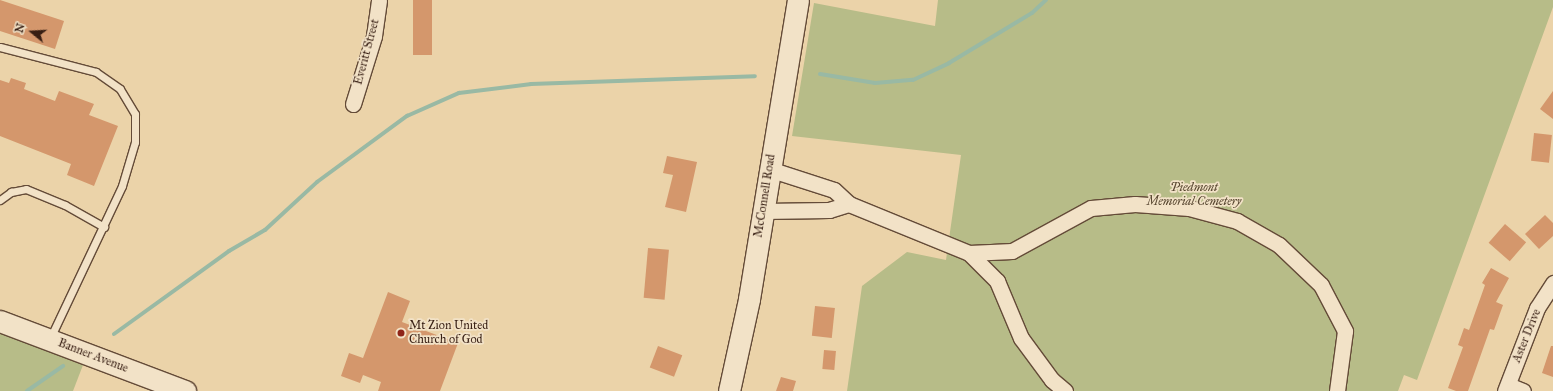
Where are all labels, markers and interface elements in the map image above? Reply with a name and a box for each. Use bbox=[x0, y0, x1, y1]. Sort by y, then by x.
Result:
north arrow bbox=[12, 12, 52, 52]
street label: Everitt Street bbox=[351, 17, 383, 87]
text: N bbox=[12, 22, 28, 35]
street label: McConnell Road bbox=[751, 153, 779, 239]
park label: Piedmont Memorial Cemetery bbox=[1147, 181, 1241, 209]
street label: Aster Drive bbox=[1510, 307, 1544, 365]
place label: Mt Zion United Church of God bbox=[409, 319, 488, 347]
marker: Mt Zion United Church of God bbox=[396, 328, 406, 338]
street label: Banner Avenue bbox=[56, 336, 130, 376]

